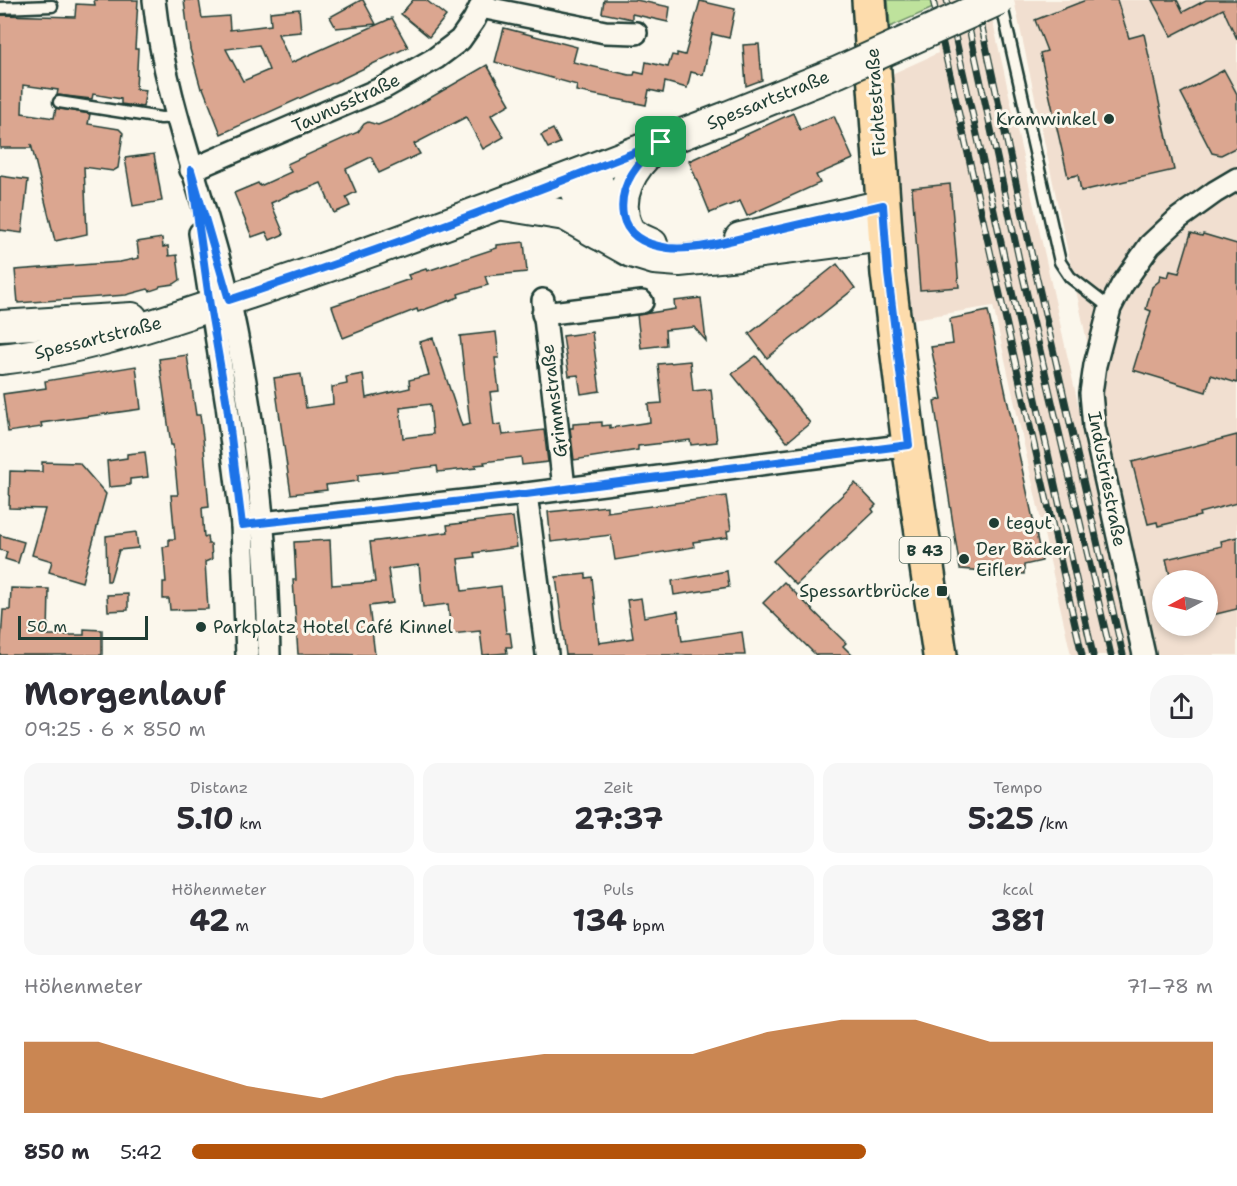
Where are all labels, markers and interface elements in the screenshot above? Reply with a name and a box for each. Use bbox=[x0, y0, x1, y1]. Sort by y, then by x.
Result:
street label: Fichtestraße bbox=[860, 47, 892, 157]
street label: Spessartstraße bbox=[703, 64, 833, 136]
street label: Taunusstraße bbox=[288, 68, 404, 138]
place label: Kramwinkel bbox=[996, 107, 1098, 131]
marker: Kramwinkel bbox=[1102, 112, 1116, 126]
pin bbox=[635, 116, 686, 167]
icon: arrive bbox=[644, 125, 677, 158]
street label: Spessartstraße bbox=[32, 311, 164, 365]
street label: Grimmstraße bbox=[535, 343, 573, 459]
street label: Industriestraße bbox=[1082, 409, 1132, 549]
place label: tegut bbox=[1006, 511, 1053, 535]
marker: tegut bbox=[987, 516, 1001, 530]
road number: B 43 bbox=[900, 537, 950, 563]
place label: Der Bäcker Eifler bbox=[976, 537, 1071, 582]
marker: Der Bäcker Eifler bbox=[957, 552, 971, 566]
north arrow bbox=[1152, 570, 1218, 636]
map controls bbox=[1152, 570, 1218, 636]
place label: Spessartbrücke bbox=[799, 579, 930, 603]
marker: Spessartbrücke bbox=[935, 584, 949, 598]
scale bar bbox=[18, 613, 148, 640]
place label: Parkplatz Hotel Café Kinnel bbox=[213, 615, 454, 639]
text: 50 m bbox=[27, 616, 67, 637]
marker: Parkplatz Hotel Café Kinnel bbox=[194, 620, 208, 634]
text: Morgenlauf bbox=[24, 671, 226, 716]
button: share bbox=[1150, 675, 1213, 738]
text: 09:25 · 6 × 850 m bbox=[24, 716, 206, 742]
text: Distanz bbox=[190, 777, 248, 798]
text: Zeit bbox=[604, 777, 633, 798]
text: Tempo bbox=[993, 777, 1042, 798]
text: 5.10 bbox=[177, 798, 234, 839]
text: 27:37 bbox=[574, 798, 663, 839]
text: 5:25 bbox=[968, 798, 1034, 839]
text: km bbox=[234, 813, 262, 834]
text: /km bbox=[1034, 813, 1068, 834]
text: Höhenmeter bbox=[172, 879, 267, 900]
text: Puls bbox=[603, 879, 634, 900]
text: kcal bbox=[1002, 879, 1033, 900]
text: 42 bbox=[189, 900, 230, 941]
text: 134 bbox=[572, 900, 627, 941]
text: 381 bbox=[990, 900, 1045, 941]
text: m bbox=[230, 915, 249, 936]
text: bpm bbox=[627, 915, 665, 936]
text: Höhenmeter bbox=[24, 973, 143, 999]
text: 71–78 m bbox=[1126, 973, 1213, 999]
text: 850 m bbox=[24, 1139, 90, 1165]
text: 5:42 bbox=[120, 1139, 162, 1165]

